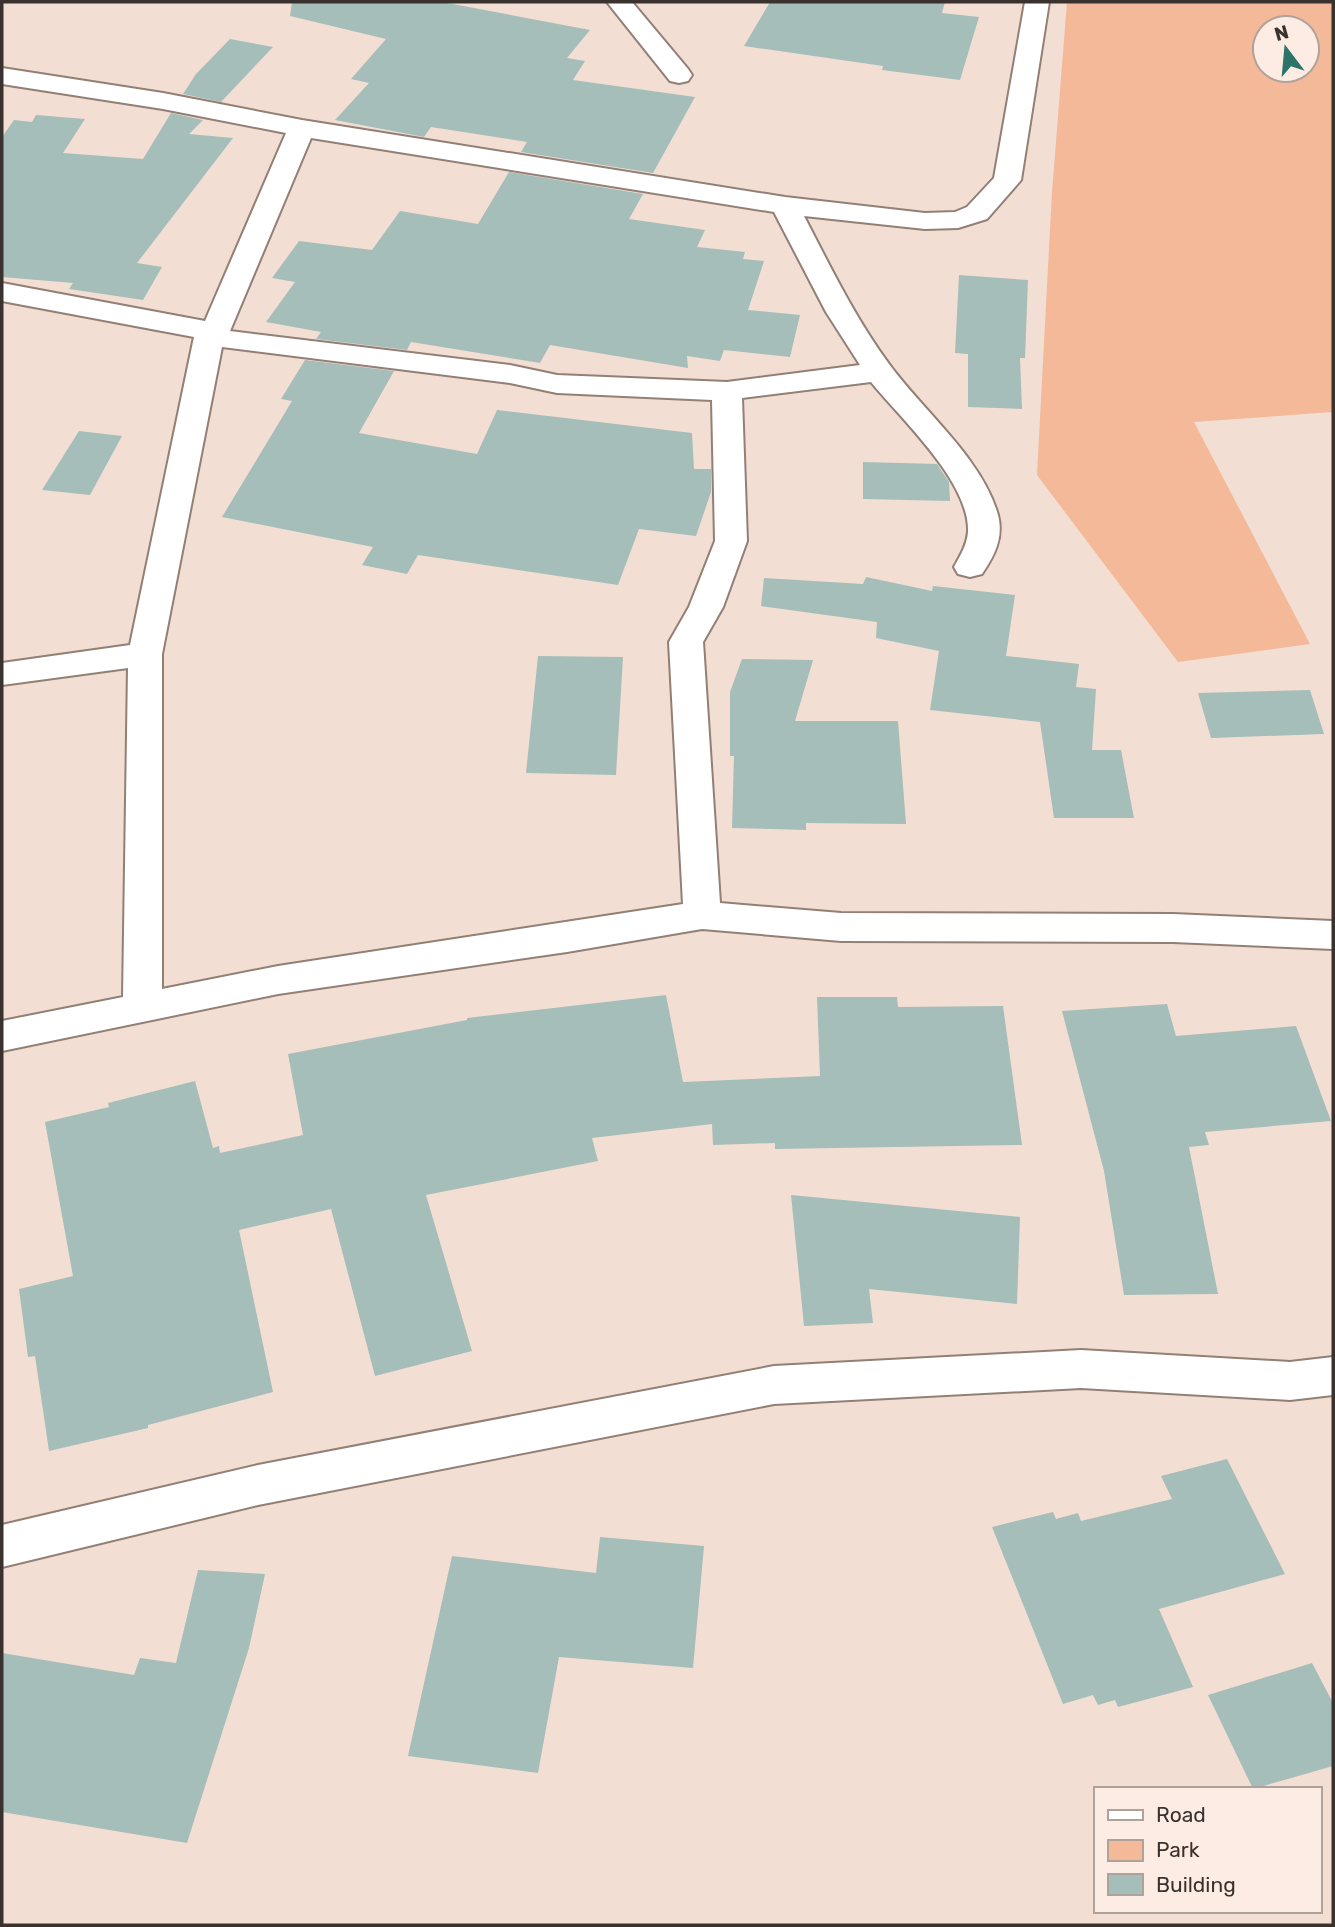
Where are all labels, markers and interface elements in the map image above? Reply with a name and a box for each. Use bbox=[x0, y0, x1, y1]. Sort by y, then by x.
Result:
north arrow bbox=[1251, 14, 1321, 84]
text: N bbox=[1272, 20, 1291, 46]
legend bbox=[1094, 1787, 1321, 1913]
text: Road bbox=[1156, 1802, 1206, 1827]
text: Park bbox=[1156, 1837, 1200, 1862]
text: Building bbox=[1156, 1872, 1236, 1897]

